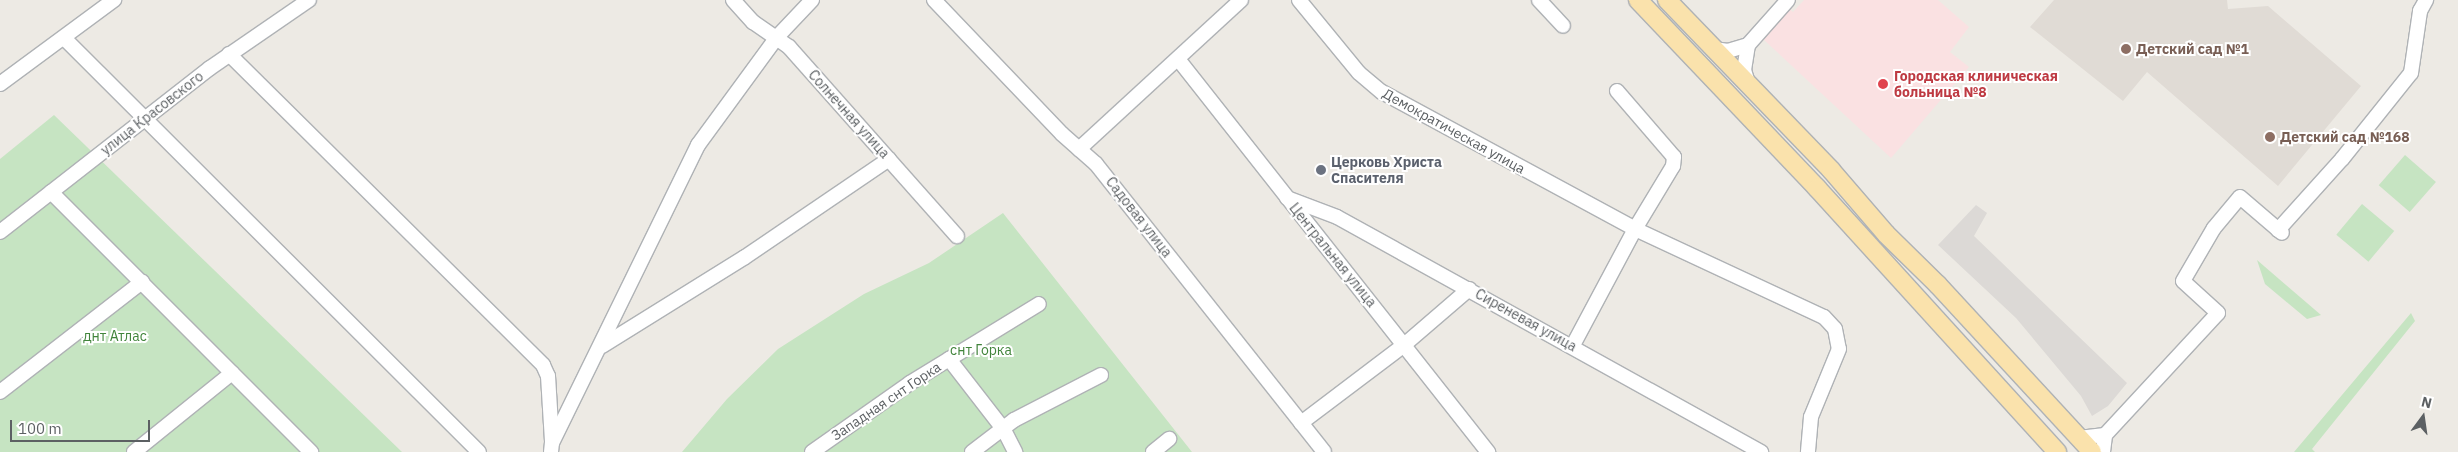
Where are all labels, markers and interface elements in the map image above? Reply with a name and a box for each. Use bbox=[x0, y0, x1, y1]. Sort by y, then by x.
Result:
place label: Детский сад №1 bbox=[2136, 41, 2249, 57]
marker: Детский сад №1 bbox=[2120, 43, 2132, 55]
street label: Солнечная улица bbox=[805, 66, 893, 162]
street label: улица Красовского bbox=[97, 68, 207, 158]
place label: Городская клиническая больница №8 bbox=[1894, 68, 2058, 100]
marker: Городская клиническая больница №8 bbox=[1876, 77, 1890, 91]
street label: Демократическая улица bbox=[1380, 85, 1528, 177]
place label: Детский сад №168 bbox=[2280, 129, 2410, 145]
marker: Детский сад №168 bbox=[2264, 131, 2276, 143]
place label: Церковь Христа Спасителя bbox=[1331, 154, 1442, 186]
marker: Церковь Христа Спасителя bbox=[1315, 164, 1327, 176]
street label: Садовая улица bbox=[1102, 173, 1176, 261]
street label: Центральная улица bbox=[1286, 200, 1380, 310]
street label: Сиреневая улица bbox=[1472, 285, 1580, 355]
park label: днт Атлас bbox=[83, 328, 147, 344]
park label: снт Горка bbox=[950, 342, 1012, 358]
street label: Западная снт Горка bbox=[828, 358, 944, 444]
north arrow bbox=[2398, 392, 2448, 442]
text: N bbox=[2420, 392, 2434, 412]
scale bar bbox=[12, 410, 152, 442]
text: 100 m bbox=[18, 419, 62, 438]

